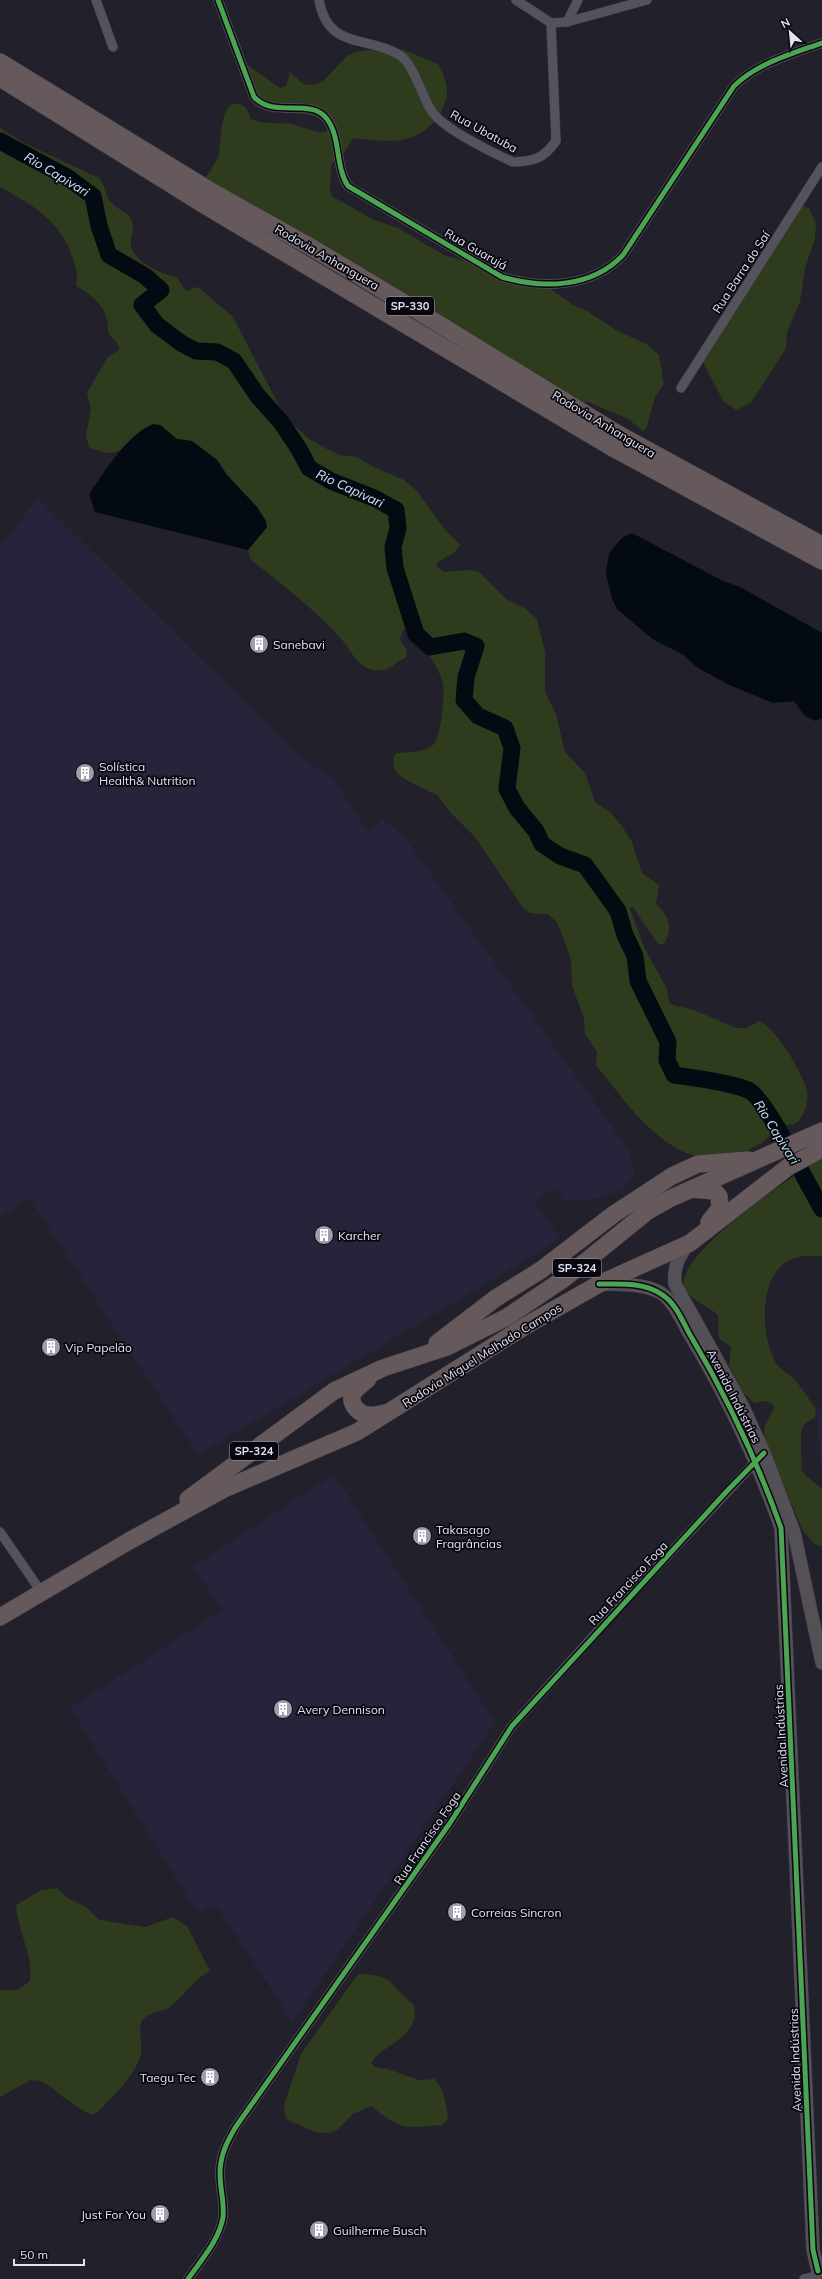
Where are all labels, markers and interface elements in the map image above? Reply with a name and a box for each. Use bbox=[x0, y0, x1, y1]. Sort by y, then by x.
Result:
north arrow bbox=[770, 12, 810, 52]
text: N bbox=[779, 15, 792, 31]
street label: Rua Ubatuba bbox=[448, 106, 520, 156]
water label: Rio Capivari bbox=[22, 148, 93, 200]
street label: Rodovia Anhanguera bbox=[272, 221, 382, 293]
street label: Rua Guarujá bbox=[442, 225, 510, 273]
street label: Rua Barra do Saí bbox=[709, 227, 774, 316]
road number: SP-330 bbox=[386, 297, 434, 315]
street label: Rodovia Anhanguera bbox=[550, 387, 658, 461]
water label: Rio Capivari bbox=[314, 465, 387, 511]
building icon: Sanebavi bbox=[248, 633, 270, 655]
place label: Sanebavi bbox=[273, 637, 325, 652]
place label: Solística Health& Nutrition bbox=[99, 759, 195, 788]
building icon: Solística Health& Nutrition bbox=[74, 762, 96, 784]
water label: Rio Capivari bbox=[751, 1097, 804, 1168]
building icon: Karcher bbox=[313, 1224, 335, 1246]
place label: Karcher bbox=[338, 1228, 382, 1243]
road number: SP-324 bbox=[553, 1259, 601, 1277]
street label: Rodovia Miguel Melhado Campos bbox=[399, 1300, 565, 1410]
building icon: Vip Papelão bbox=[40, 1336, 62, 1358]
place label: Vip Papelão bbox=[65, 1340, 132, 1355]
street label: Avenida Indústrias bbox=[704, 1346, 764, 1446]
road number: SP-324 bbox=[230, 1442, 278, 1460]
place label: Takasago Fragrâncias bbox=[436, 1522, 502, 1551]
building icon: Takasago Fragrâncias bbox=[411, 1525, 433, 1547]
street label: Rua Francisco Foga bbox=[585, 1538, 671, 1628]
street label: Avenida Indústrias bbox=[771, 1684, 791, 1788]
building icon: Avery Dennison bbox=[272, 1698, 294, 1720]
place label: Avery Dennison bbox=[297, 1702, 385, 1717]
street label: Rua Francisco Foga bbox=[390, 1789, 464, 1887]
building icon: Correias Sincron bbox=[446, 1901, 468, 1923]
place label: Correias Sincron bbox=[471, 1905, 561, 1920]
street label: Avenida Indústrias bbox=[786, 2008, 804, 2112]
building icon: Taegu Tec bbox=[199, 2066, 221, 2088]
place label: Taegu Tec bbox=[140, 2070, 196, 2085]
building icon: Just For You bbox=[149, 2203, 171, 2225]
place label: Just For You bbox=[81, 2207, 146, 2222]
building icon: Guilherme Busch bbox=[308, 2219, 330, 2241]
place label: Guilherme Busch bbox=[333, 2223, 427, 2238]
scale bar bbox=[14, 2241, 84, 2267]
text: 50 m bbox=[20, 2247, 48, 2262]

